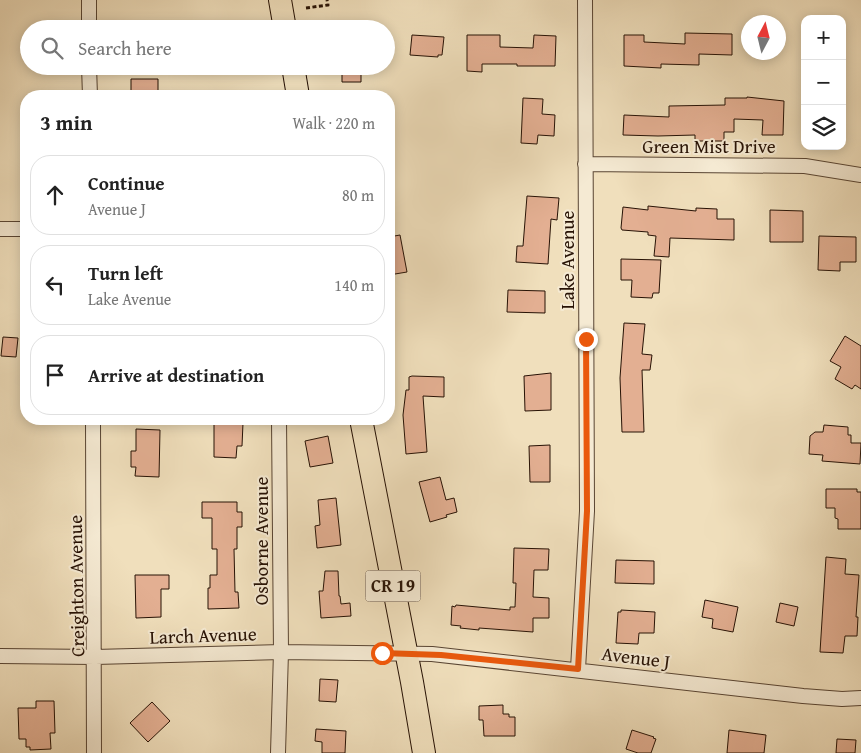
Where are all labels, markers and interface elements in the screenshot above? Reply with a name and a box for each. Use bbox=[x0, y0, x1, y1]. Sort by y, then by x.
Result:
north arrow bbox=[741, 15, 786, 60]
map controls bbox=[801, 15, 846, 150]
button: + bbox=[801, 15, 846, 60]
search box bbox=[20, 20, 395, 75]
icon: search bbox=[38, 34, 66, 62]
text: Search here bbox=[78, 34, 172, 62]
button: − bbox=[801, 60, 846, 105]
button: layers bbox=[801, 105, 846, 150]
text: 3 min bbox=[40, 107, 92, 138]
text: Walk · 220 m bbox=[292, 111, 375, 135]
street label: Green Mist Drive bbox=[642, 132, 776, 160]
text: Continue bbox=[88, 169, 165, 197]
icon: ahead bbox=[41, 181, 69, 209]
text: 80 m bbox=[342, 183, 374, 207]
text: Avenue J bbox=[88, 197, 146, 221]
street label: Lake Avenue bbox=[553, 210, 581, 310]
text: Turn left bbox=[88, 259, 163, 287]
icon: left bbox=[41, 271, 69, 299]
text: 140 m bbox=[334, 273, 374, 297]
text: Lake Avenue bbox=[88, 287, 171, 311]
route end bbox=[575, 328, 598, 351]
icon: arrive bbox=[41, 361, 69, 389]
text: Arrive at destination bbox=[88, 361, 264, 389]
street label: Osborne Avenue bbox=[247, 477, 275, 605]
street label: Creighton Avenue bbox=[61, 515, 91, 657]
road number: CR 19 bbox=[366, 570, 420, 602]
street label: Larch Avenue bbox=[149, 619, 257, 651]
street label: Avenue J bbox=[600, 639, 672, 675]
route start bbox=[371, 642, 394, 665]

